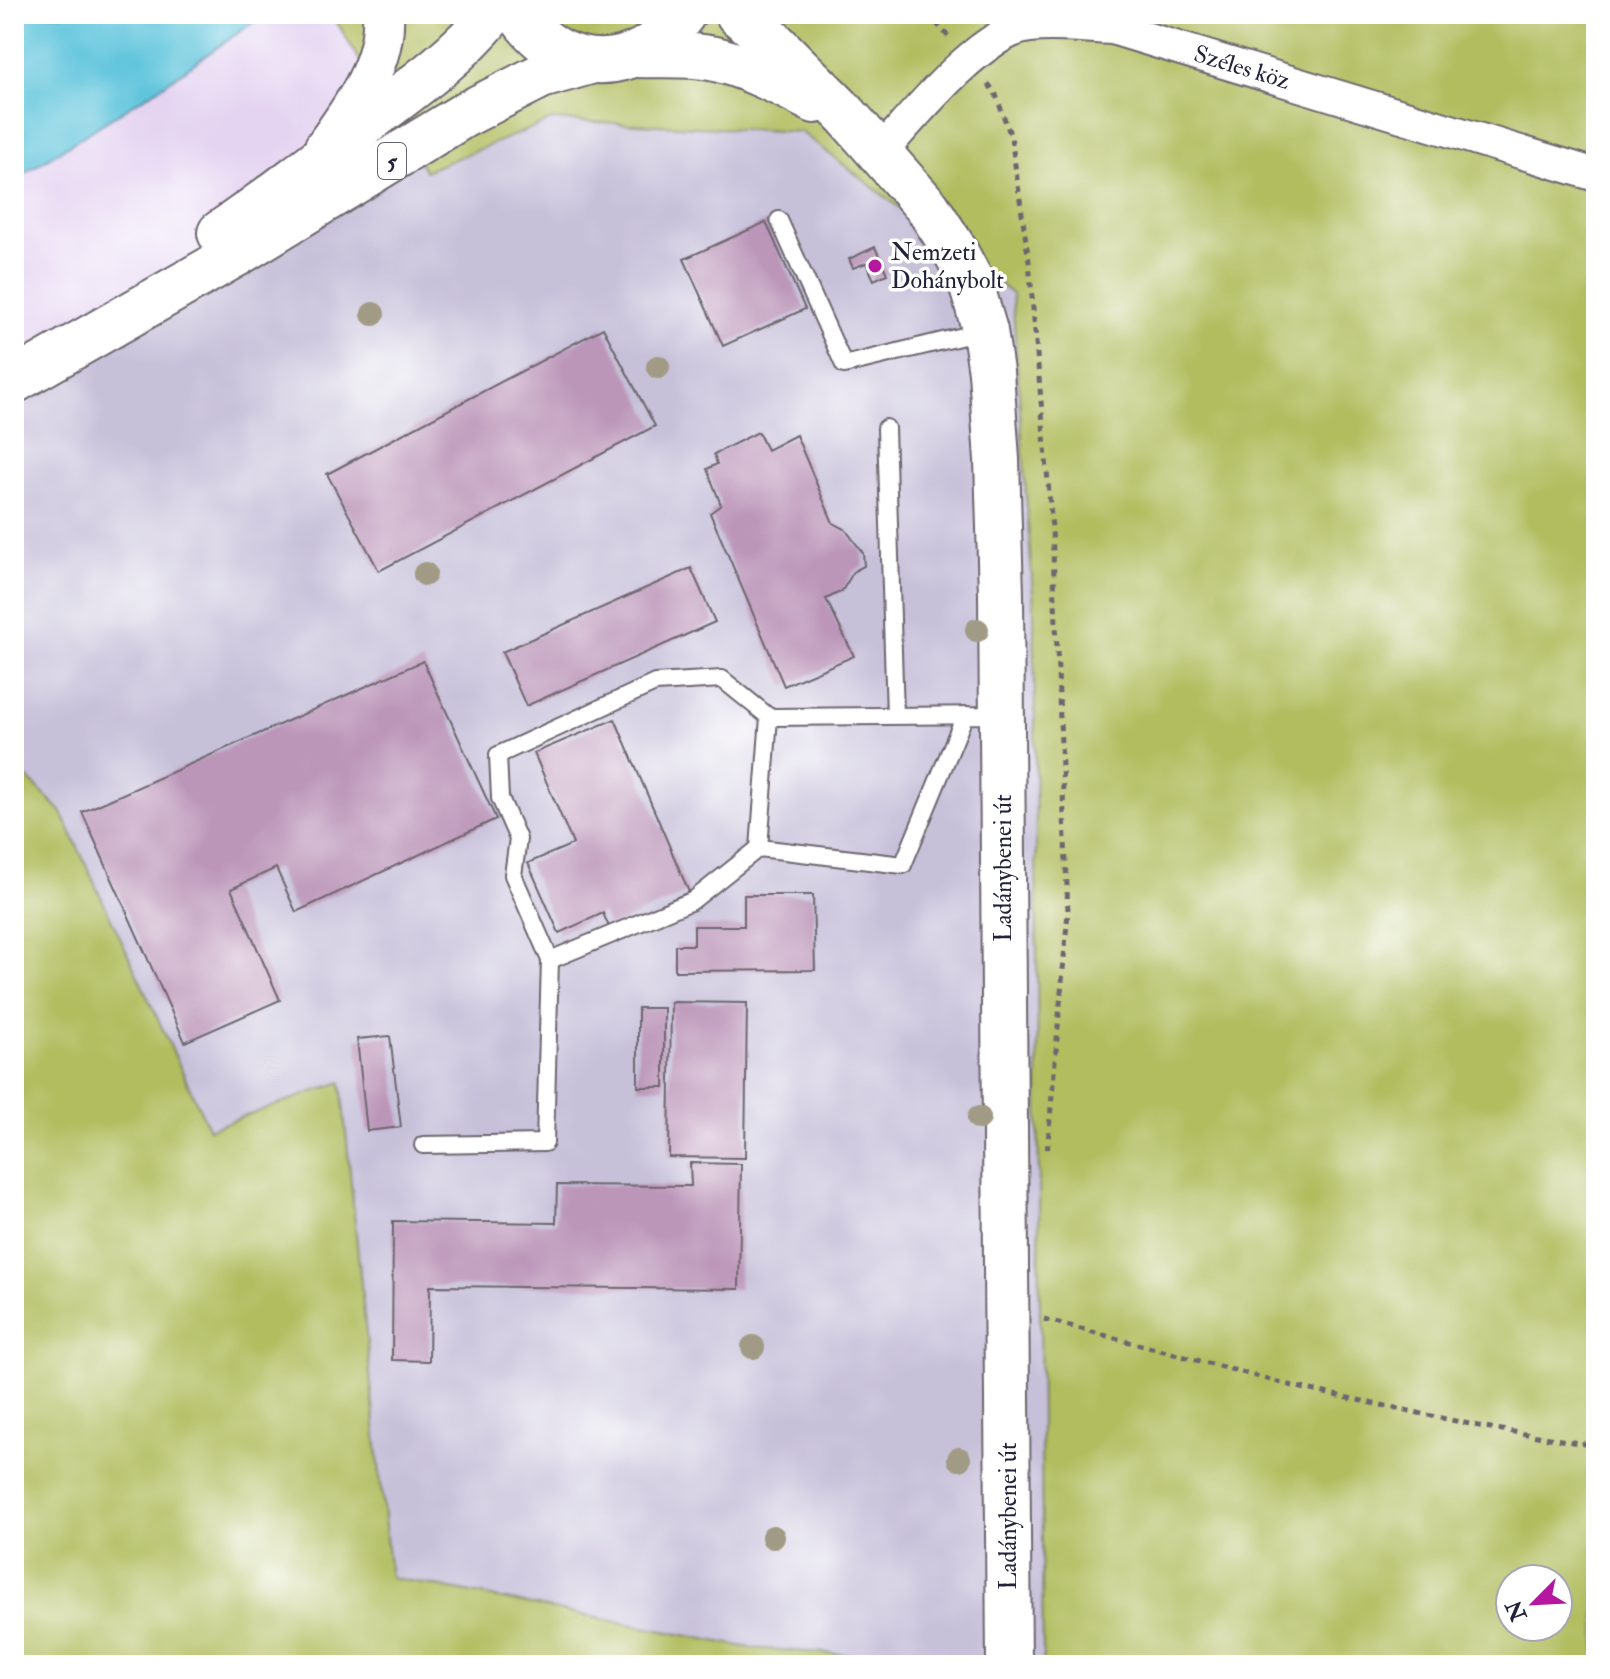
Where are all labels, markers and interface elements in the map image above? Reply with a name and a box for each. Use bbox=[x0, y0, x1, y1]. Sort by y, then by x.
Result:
street label: Széles köz bbox=[1190, 38, 1294, 97]
road number: 5 bbox=[378, 143, 406, 179]
place label: Nemzeti Dohánybolt bbox=[891, 237, 1004, 296]
marker: Nemzeti Dohánybolt bbox=[866, 257, 884, 275]
street label: Ladánybenei út bbox=[988, 794, 1019, 942]
street label: Ladánybenei út bbox=[993, 1442, 1024, 1590]
north arrow bbox=[1494, 1563, 1574, 1643]
text: N bbox=[1500, 1596, 1534, 1626]

